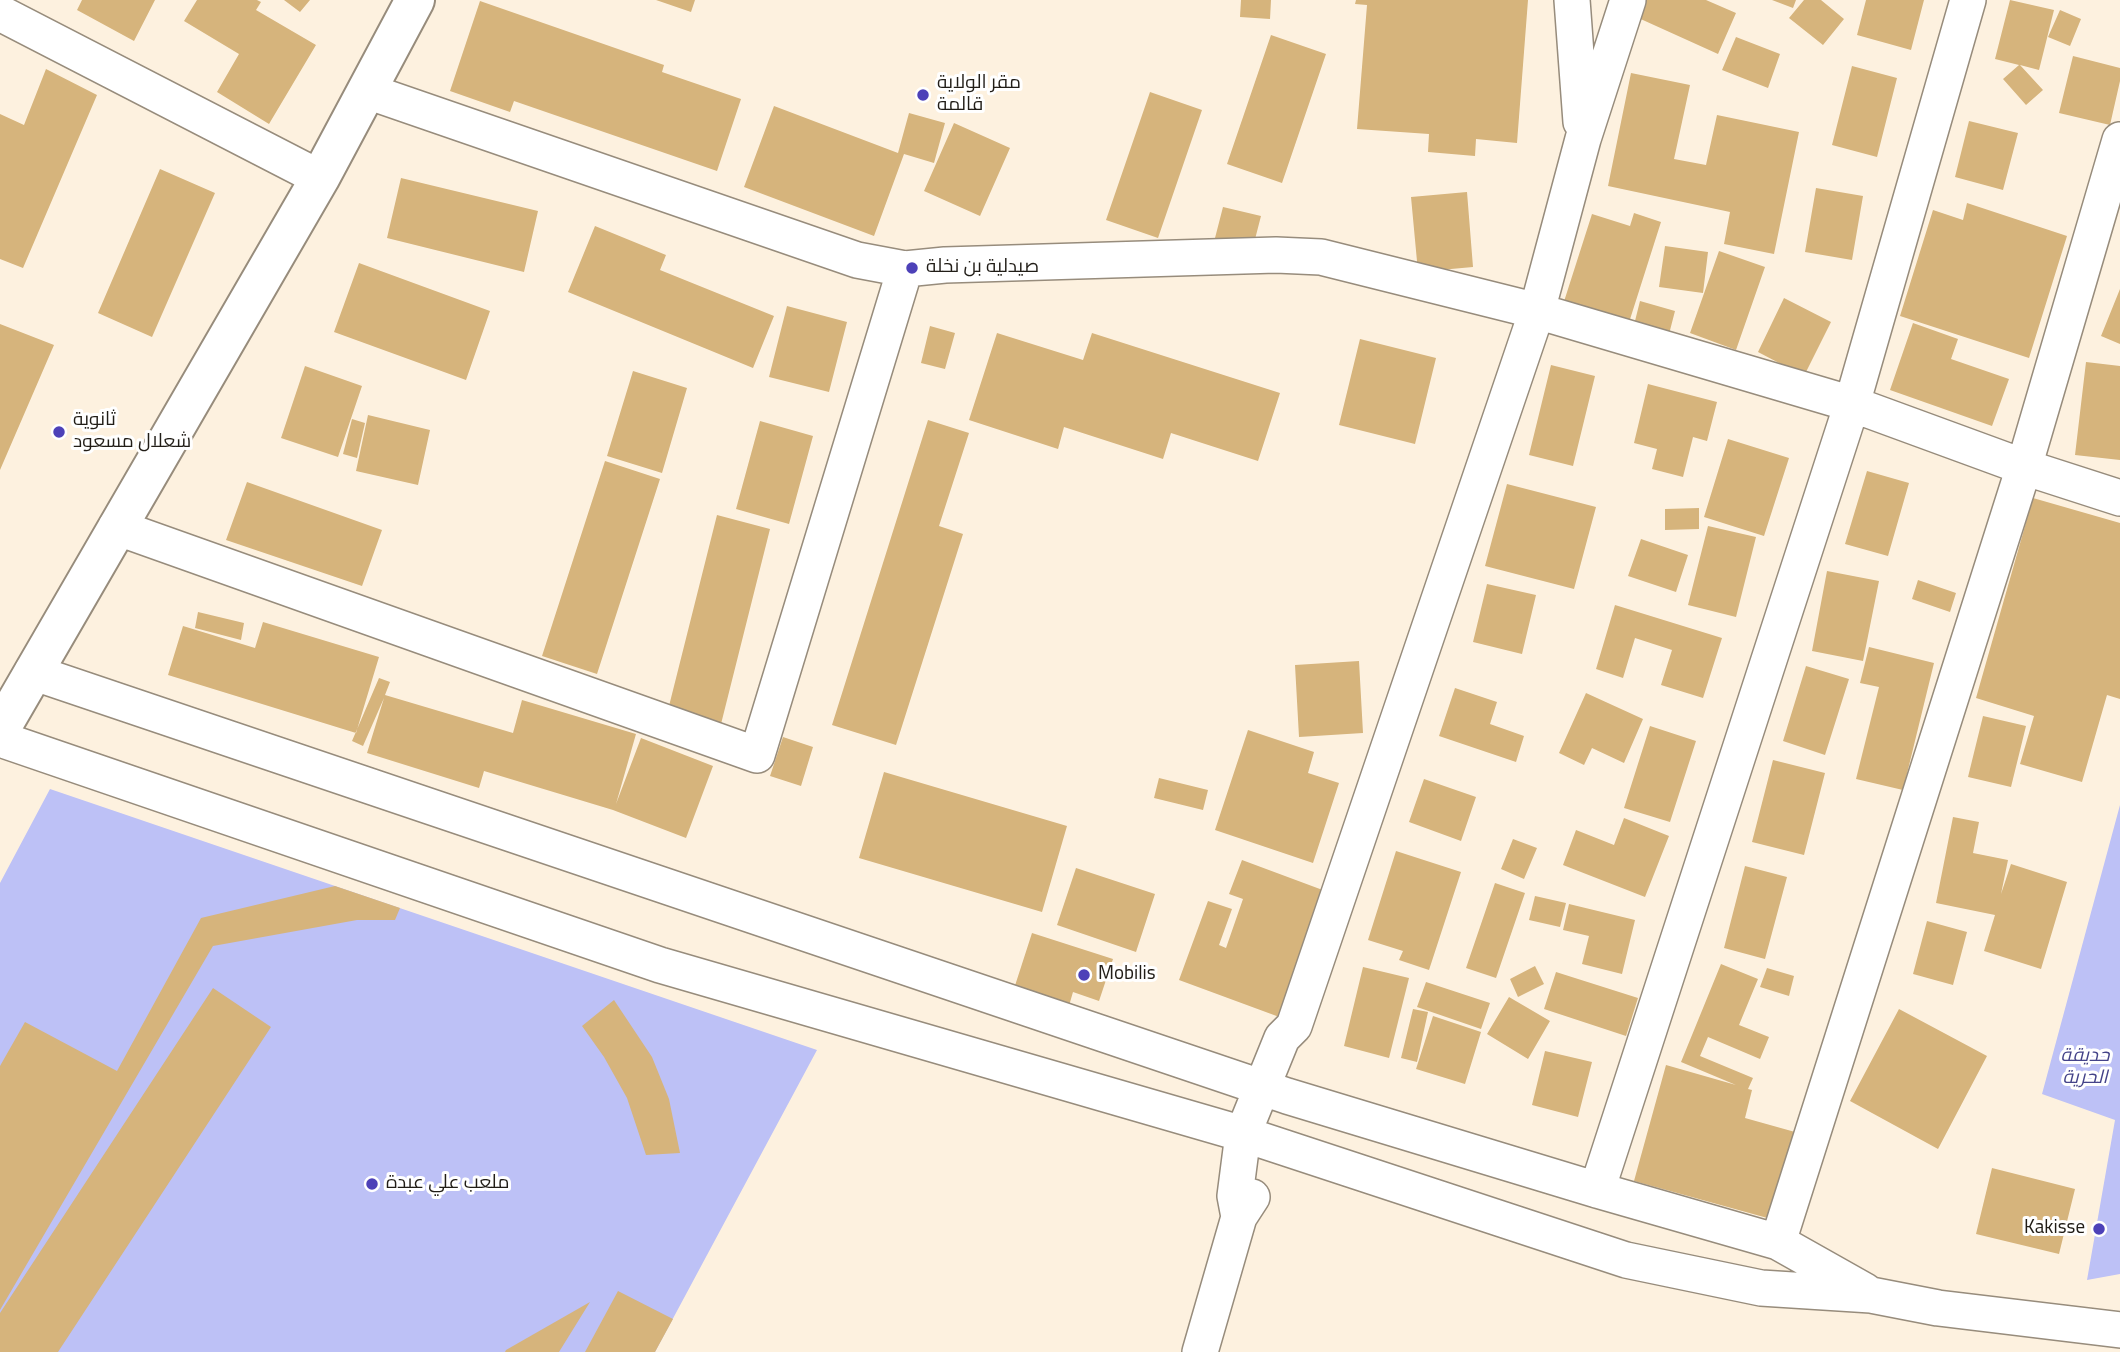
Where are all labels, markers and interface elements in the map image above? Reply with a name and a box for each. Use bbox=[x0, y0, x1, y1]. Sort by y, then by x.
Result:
place label: مقر الولاية قالمة bbox=[937, 73, 1021, 117]
marker: مقر الولاية قالمة bbox=[915, 87, 931, 103]
place label: صيدلية بن نخلة bbox=[926, 257, 1039, 279]
marker: صيدلية بن نخلة bbox=[904, 260, 920, 276]
place label: ثانوية شعلال مسعود bbox=[73, 410, 191, 454]
marker: ثانوية شعلال مسعود bbox=[51, 424, 67, 440]
place label: Mobilis bbox=[1098, 964, 1156, 986]
marker: Mobilis bbox=[1076, 967, 1092, 983]
park label: حديقة الحرية bbox=[2061, 1046, 2109, 1090]
place label: ملعب علي عبدة bbox=[386, 1173, 509, 1195]
marker: ملعب علي عبدة bbox=[364, 1176, 380, 1192]
place label: Kakisse bbox=[2024, 1218, 2085, 1240]
marker: Kakisse bbox=[2091, 1221, 2107, 1237]

